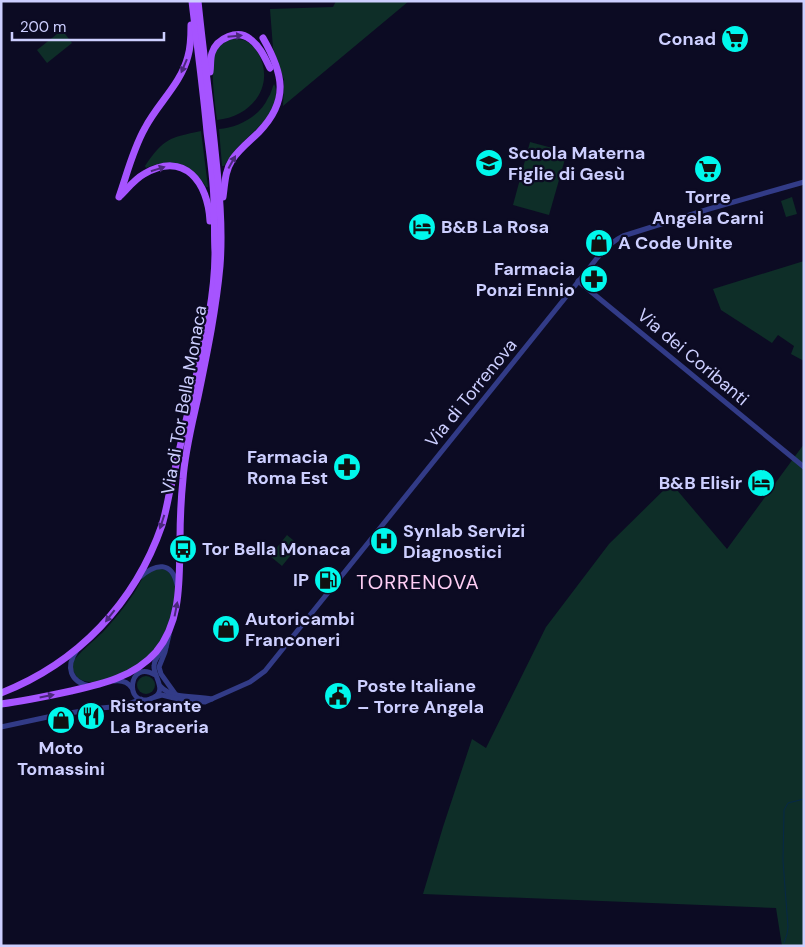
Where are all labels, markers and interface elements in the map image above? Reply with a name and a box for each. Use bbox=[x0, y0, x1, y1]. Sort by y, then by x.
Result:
scale bar bbox=[12, 10, 165, 42]
text: 200 m bbox=[20, 17, 66, 37]
supermarket icon: Conad bbox=[720, 24, 750, 54]
place label: Conad bbox=[658, 27, 716, 51]
one-way arrow bbox=[228, 32, 244, 40]
one-way arrow bbox=[179, 59, 187, 73]
place label: Scuola Materna Figlie di Gesù bbox=[508, 141, 645, 186]
school or university icon: Scuola Materna Figlie di Gesù bbox=[474, 148, 504, 178]
supermarket icon: Torre Angela Carni bbox=[693, 154, 723, 184]
one-way arrow bbox=[227, 156, 236, 169]
one-way arrow bbox=[150, 164, 165, 172]
place label: Torre Angela Carni bbox=[652, 185, 764, 230]
hotel icon: B&B La Rosa bbox=[407, 212, 437, 242]
place label: B&B La Rosa bbox=[441, 215, 549, 239]
shop icon: A Code Unite bbox=[584, 228, 614, 258]
place label: A Code Unite bbox=[618, 231, 733, 255]
place label: Farmacia Ponzi Ennio bbox=[476, 257, 575, 302]
pharmacy icon: Farmacia Ponzi Ennio bbox=[579, 264, 609, 294]
street label: Via dei Coribanti bbox=[632, 303, 754, 411]
street label: Via di Tor Bella Monaca bbox=[156, 304, 212, 496]
street label: Via di Torrenova bbox=[420, 334, 522, 452]
place label: Farmacia Roma Est bbox=[247, 445, 328, 490]
pharmacy icon: Farmacia Roma Est bbox=[332, 452, 362, 482]
hotel icon: B&B Elisir bbox=[746, 468, 776, 498]
place label: B&B Elisir bbox=[659, 471, 742, 495]
one-way arrow bbox=[158, 515, 166, 530]
place label: Synlab Servizi Diagnostici bbox=[403, 519, 525, 564]
hospital icon: Synlab Servizi Diagnostici bbox=[369, 526, 399, 556]
bus stop icon: Tor Bella Monaca bbox=[168, 534, 198, 564]
place label: Tor Bella Monaca bbox=[202, 537, 350, 561]
fuel station icon: IP bbox=[313, 565, 343, 595]
place label: IP bbox=[293, 568, 309, 592]
district label: TORRENOVA bbox=[356, 569, 480, 595]
one-way arrow bbox=[172, 600, 180, 616]
place label: Autoricambi Franconeri bbox=[245, 607, 355, 652]
one-way arrow bbox=[104, 610, 115, 623]
shop icon: Autoricambi Franconeri bbox=[211, 614, 241, 644]
place label: Poste Italiane – Torre Angela bbox=[357, 674, 484, 719]
public building icon: Poste Italiane – Torre Angela bbox=[323, 681, 353, 711]
one-way arrow bbox=[39, 692, 55, 700]
place label: Ristorante La Braceria bbox=[110, 694, 209, 739]
restaurant icon: Ristorante La Braceria bbox=[76, 701, 106, 731]
shop icon: Moto Tomassini bbox=[46, 705, 76, 735]
place label: Moto Tomassini bbox=[17, 736, 105, 781]

